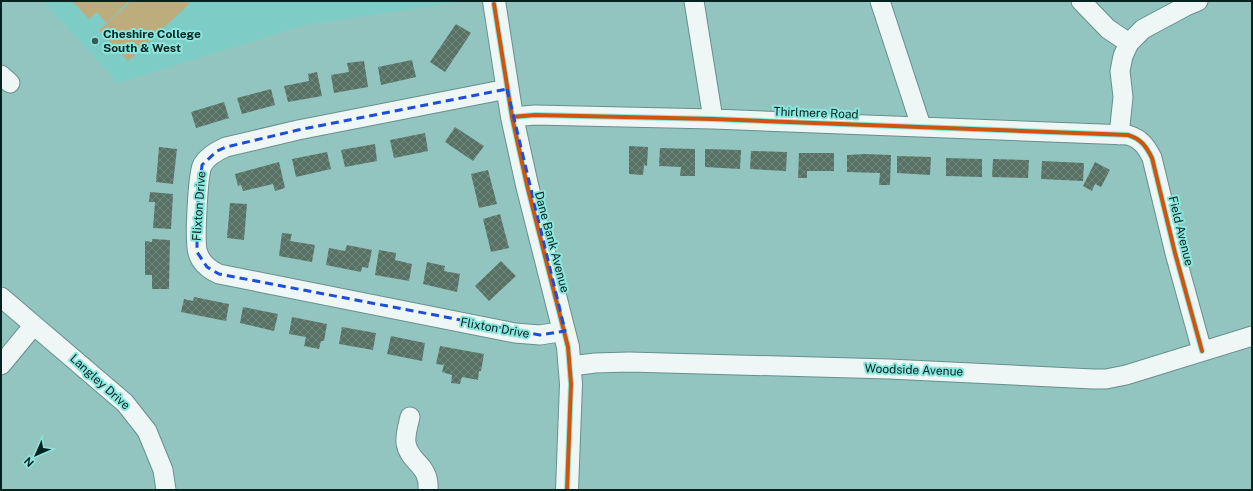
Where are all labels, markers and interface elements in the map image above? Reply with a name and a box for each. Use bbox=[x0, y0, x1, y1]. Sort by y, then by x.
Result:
place label: Cheshire College South & West bbox=[103, 27, 201, 55]
marker: Cheshire College South & West bbox=[90, 36, 100, 46]
street label: Thirlmere Road bbox=[773, 105, 859, 121]
street label: Flixton Drive bbox=[190, 170, 208, 241]
street label: Dane Bank Avenue bbox=[532, 190, 572, 294]
street label: Field Avenue bbox=[1166, 195, 1196, 268]
street label: Flixton Drive bbox=[459, 315, 531, 341]
street label: Langley Drive bbox=[67, 351, 133, 413]
street label: Woodside Avenue bbox=[864, 361, 964, 379]
north arrow bbox=[16, 435, 56, 475]
text: N bbox=[22, 455, 36, 469]

